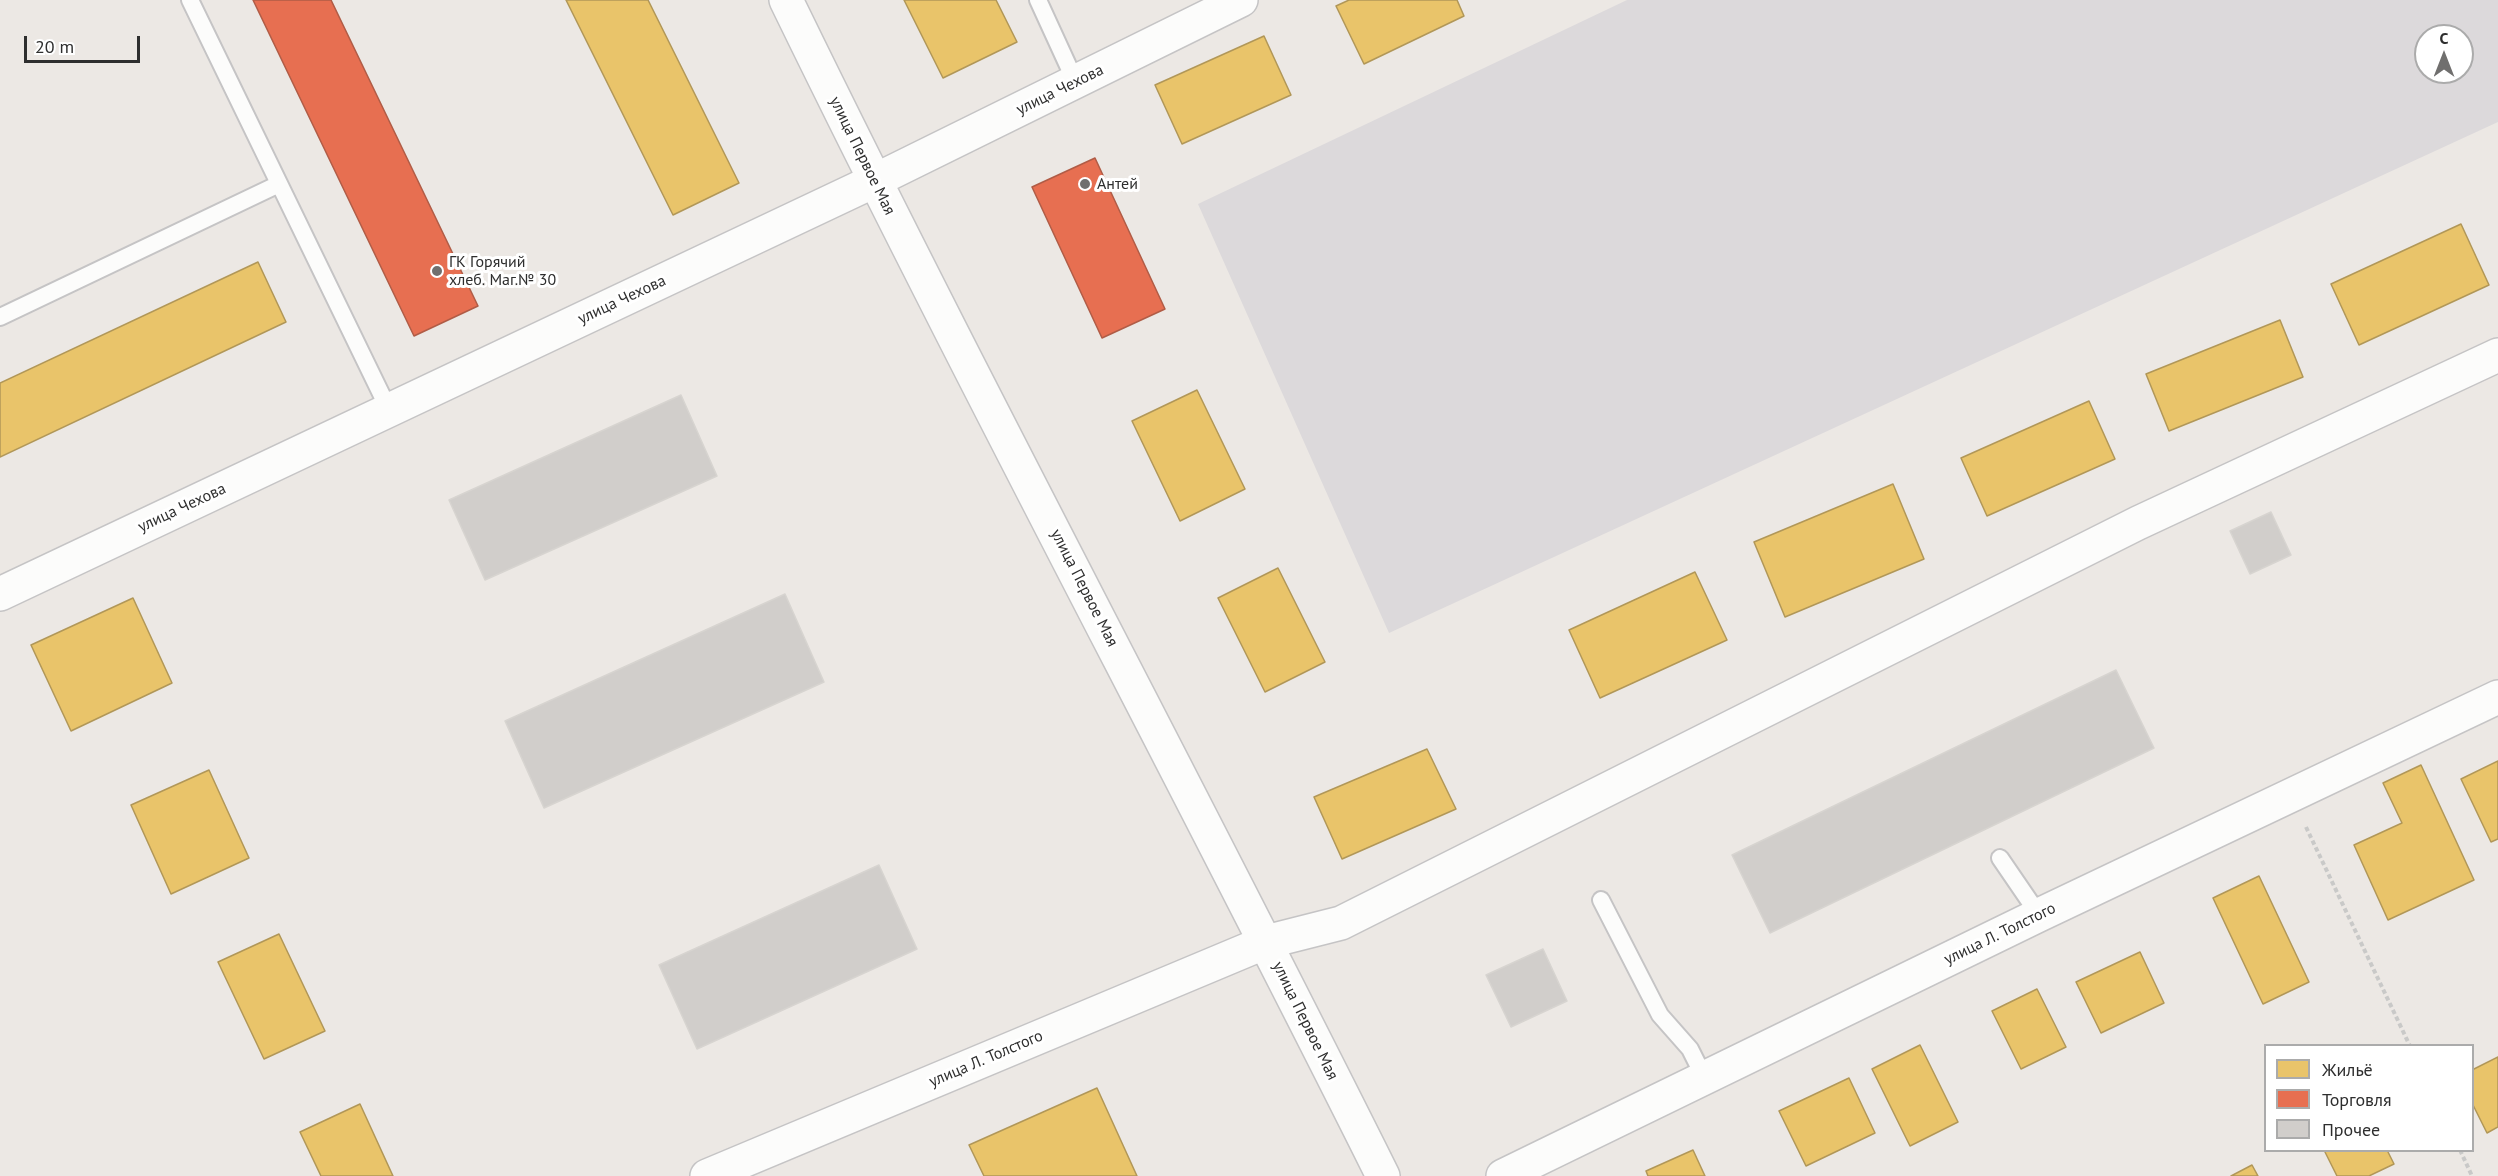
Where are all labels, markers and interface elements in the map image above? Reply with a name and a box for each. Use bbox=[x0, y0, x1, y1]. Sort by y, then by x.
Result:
scale bar bbox=[27, 24, 142, 62]
north arrow bbox=[2414, 24, 2474, 84]
text: С bbox=[2440, 28, 2448, 48]
text: 20 m bbox=[35, 35, 74, 58]
street label: улица Чехова bbox=[1013, 61, 1107, 119]
street label: улица Первое Мая bbox=[825, 94, 899, 218]
place label: Антей bbox=[1097, 174, 1138, 194]
marker: Антей bbox=[1078, 177, 1092, 191]
place label: ГК Горячий хлеб. Маг.№ 30 bbox=[449, 252, 556, 290]
marker: ГК Горячий хлеб. Маг.№ 30 bbox=[430, 264, 444, 278]
street label: улица Чехова bbox=[575, 271, 669, 329]
street label: улица Чехова bbox=[135, 479, 229, 537]
street label: улица Первое Мая bbox=[1046, 526, 1122, 650]
street label: улица Л. Толстого bbox=[1941, 899, 2059, 969]
street label: улица Первое Мая bbox=[1268, 959, 1342, 1083]
street label: улица Л. Толстого bbox=[926, 1026, 1046, 1092]
legend bbox=[2264, 1044, 2474, 1152]
text: Жильё bbox=[2322, 1058, 2373, 1081]
text: Торговля bbox=[2322, 1088, 2392, 1111]
text: Прочее bbox=[2322, 1118, 2380, 1141]

